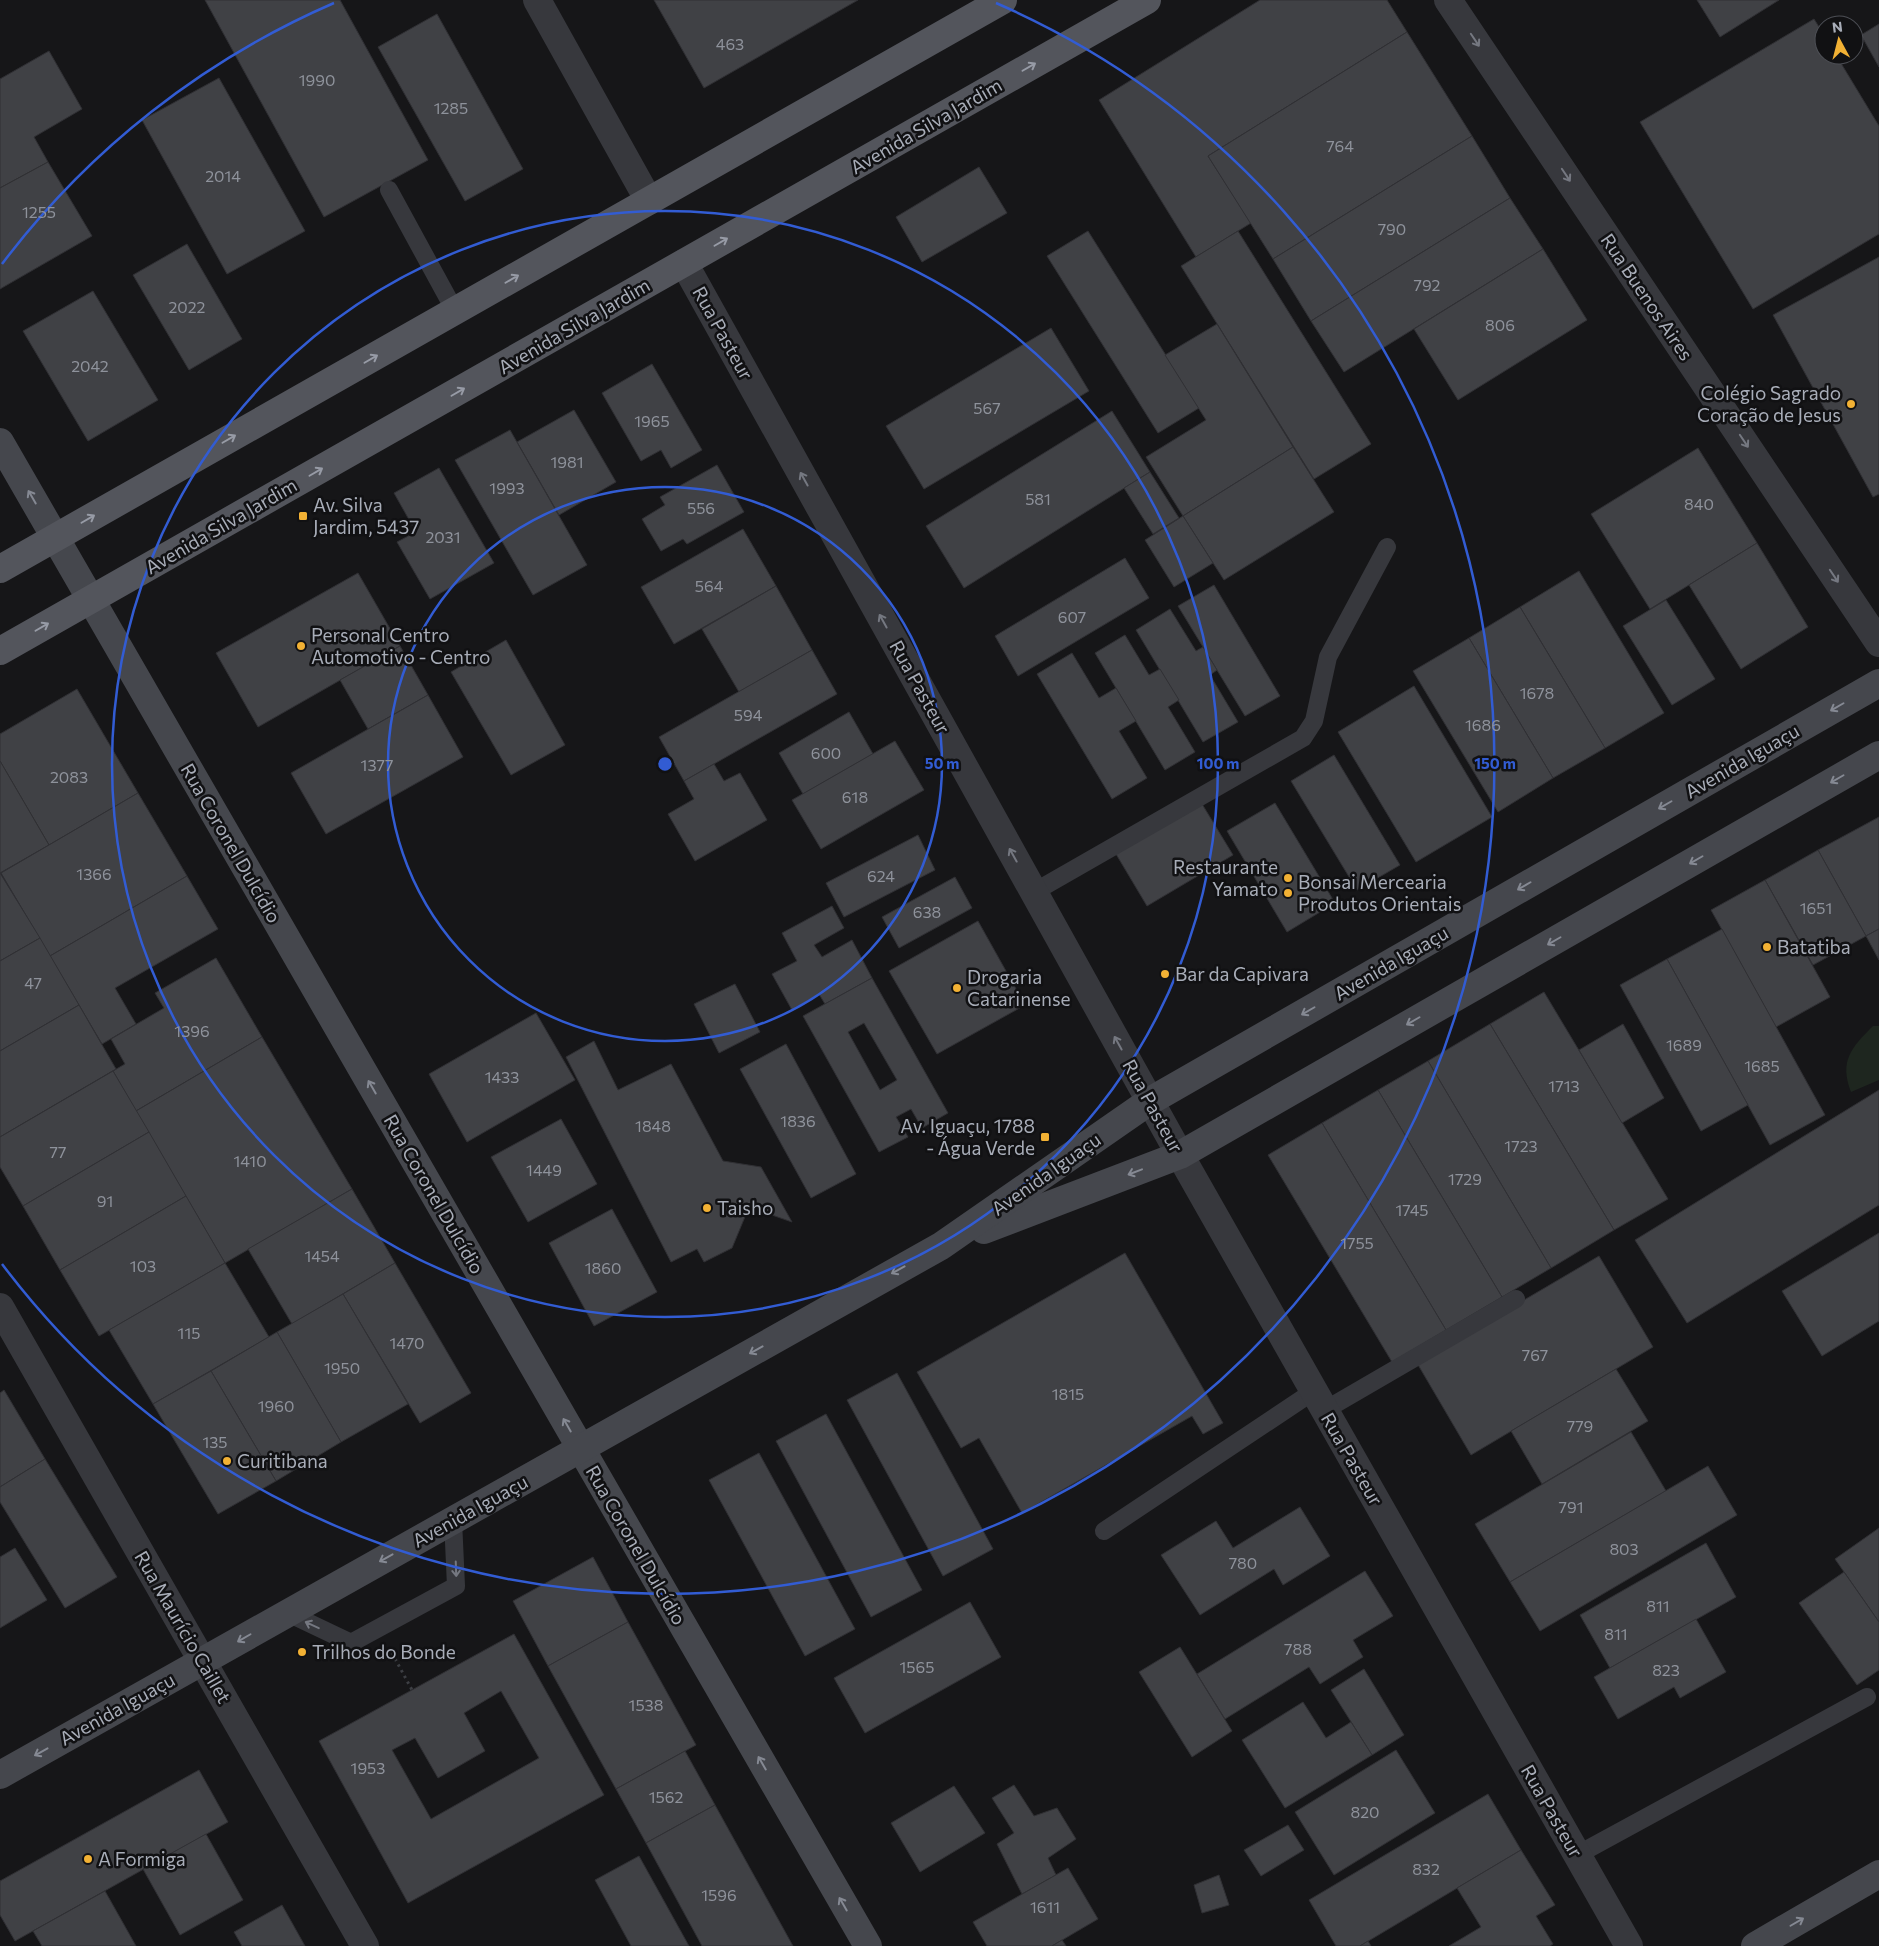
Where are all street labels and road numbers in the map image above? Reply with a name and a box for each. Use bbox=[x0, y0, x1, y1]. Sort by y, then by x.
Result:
street label: Avenida Silva Jardim bbox=[846, 73, 1006, 178]
street label: Rua Buenos Aires bbox=[1597, 229, 1698, 364]
street label: Avenida Silva Jardim bbox=[494, 273, 654, 378]
street label: Rua Pasteur bbox=[688, 282, 759, 384]
street label: Avenida Silva Jardim bbox=[141, 473, 301, 578]
street label: Rua Pasteur bbox=[885, 636, 956, 738]
street label: Avenida Iguaçu bbox=[1680, 719, 1803, 803]
street label: Rua Coronel Dulcídio bbox=[176, 759, 286, 926]
street label: Avenida Iguaçu bbox=[1329, 921, 1452, 1005]
street label: Rua Pasteur bbox=[1118, 1055, 1189, 1157]
street label: Rua Coronel Dulcídio bbox=[379, 1110, 489, 1277]
street label: Avenida Iguaçu bbox=[987, 1127, 1105, 1220]
street label: Rua Pasteur bbox=[1317, 1408, 1388, 1510]
street label: Rua Coronel Dulcídio bbox=[581, 1461, 691, 1628]
street label: Avenida Iguaçu bbox=[408, 1469, 531, 1552]
street label: Rua Maurício Caillet bbox=[130, 1546, 237, 1707]
street label: Avenida Iguaçu bbox=[55, 1667, 178, 1750]
street label: Rua Pasteur bbox=[1517, 1760, 1588, 1862]

